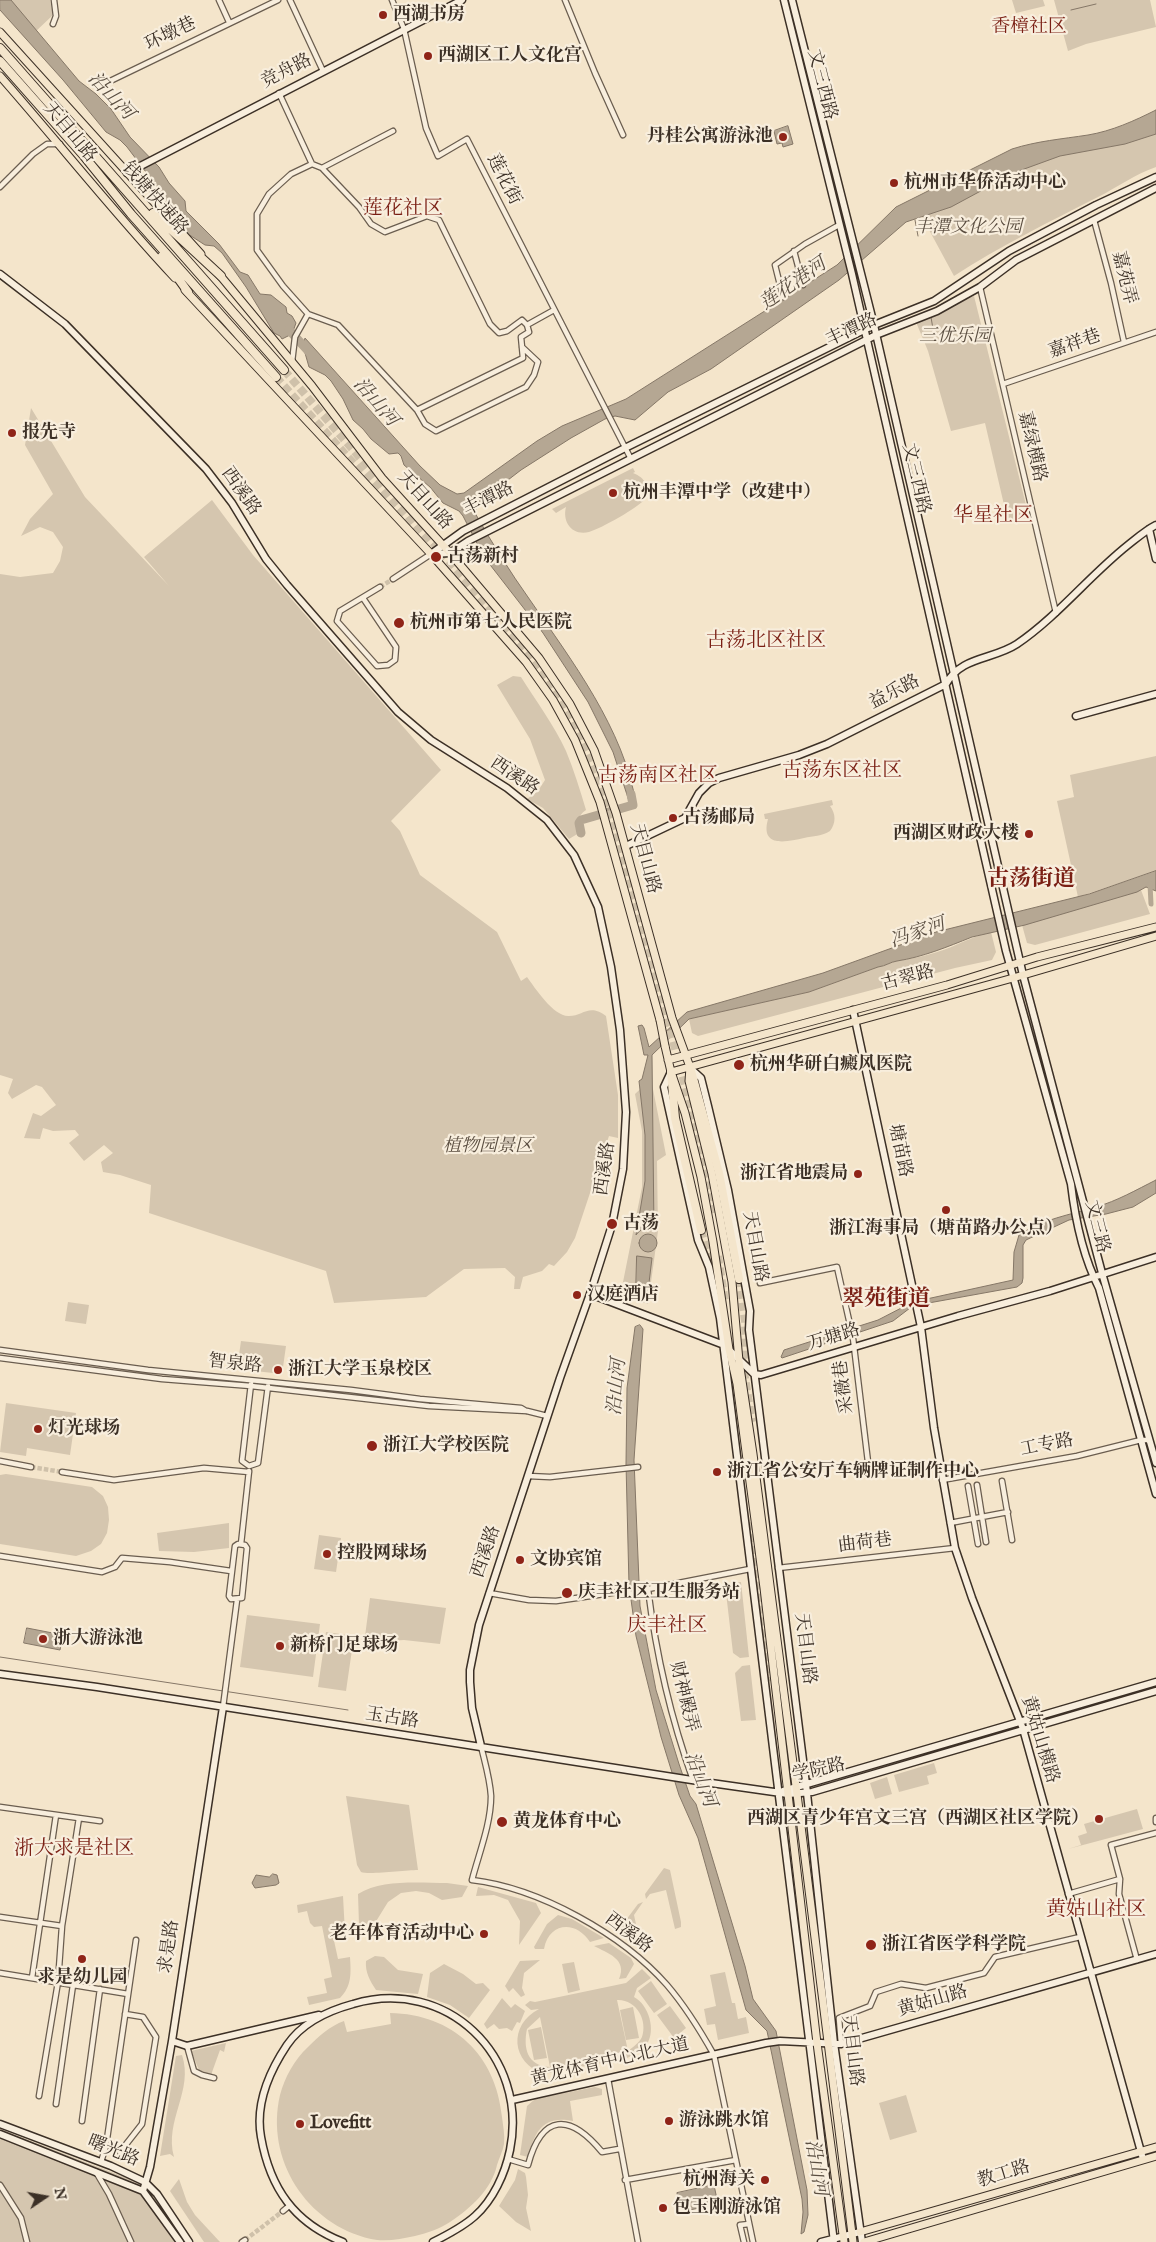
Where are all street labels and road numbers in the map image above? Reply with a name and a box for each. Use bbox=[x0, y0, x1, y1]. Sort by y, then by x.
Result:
street label: 环墩巷 bbox=[142, 13, 200, 57]
street label: 文三西路 bbox=[802, 47, 840, 123]
street label: 竞舟路 bbox=[258, 50, 316, 94]
street label: 天目山路 bbox=[38, 98, 100, 168]
street label: 莲花街 bbox=[481, 151, 525, 209]
street label: 钱塘快速路 bbox=[116, 158, 192, 240]
street label: 嘉苑弄 bbox=[1106, 249, 1140, 307]
street label: 丰潭路 bbox=[823, 310, 881, 352]
street label: 嘉祥巷 bbox=[1046, 326, 1104, 364]
street label: 嘉绿横路 bbox=[1012, 409, 1050, 485]
street label: 文三西路 bbox=[896, 441, 934, 517]
street label: 西溪路 bbox=[216, 464, 264, 520]
street label: 天目山路 bbox=[392, 467, 456, 535]
street label: 丰潭路 bbox=[460, 478, 518, 522]
street label: 益乐路 bbox=[866, 671, 924, 715]
street label: 西溪路 bbox=[486, 753, 542, 801]
street label: 天目山路 bbox=[624, 821, 664, 897]
street label: 古翠路 bbox=[879, 962, 937, 996]
street label: 塘苗路 bbox=[883, 1122, 915, 1180]
street label: 西溪路 bbox=[592, 1141, 620, 1197]
street label: 文三路 bbox=[1079, 1198, 1113, 1256]
street label: 天目山路 bbox=[737, 1210, 771, 1284]
street label: 万塘路 bbox=[805, 1320, 863, 1356]
street label: 智泉路 bbox=[207, 1351, 263, 1379]
street label: 采薇巷 bbox=[831, 1359, 859, 1415]
street label: 工专路 bbox=[1018, 1430, 1076, 1462]
street label: 西溪路 bbox=[468, 1523, 506, 1581]
street label: 曲荷巷 bbox=[837, 1530, 893, 1558]
street label: 天目山路 bbox=[789, 1612, 819, 1686]
street label: 财神殿弄 bbox=[664, 1659, 702, 1735]
street label: 黄姑山横路 bbox=[1016, 1694, 1062, 1786]
street label: 玉古路 bbox=[364, 1704, 420, 1734]
street label: 学院路 bbox=[790, 1755, 848, 1787]
street label: 西溪路 bbox=[600, 1909, 656, 1959]
street label: 求是路 bbox=[156, 1919, 184, 1975]
street label: 黄姑山路 bbox=[895, 1982, 971, 2022]
street label: 天目山路 bbox=[836, 2014, 866, 2088]
street label: 黄龙体育中心北大道 bbox=[529, 2034, 691, 2092]
street label: 曙光路 bbox=[84, 2132, 142, 2172]
street label: 教工路 bbox=[975, 2157, 1033, 2193]

